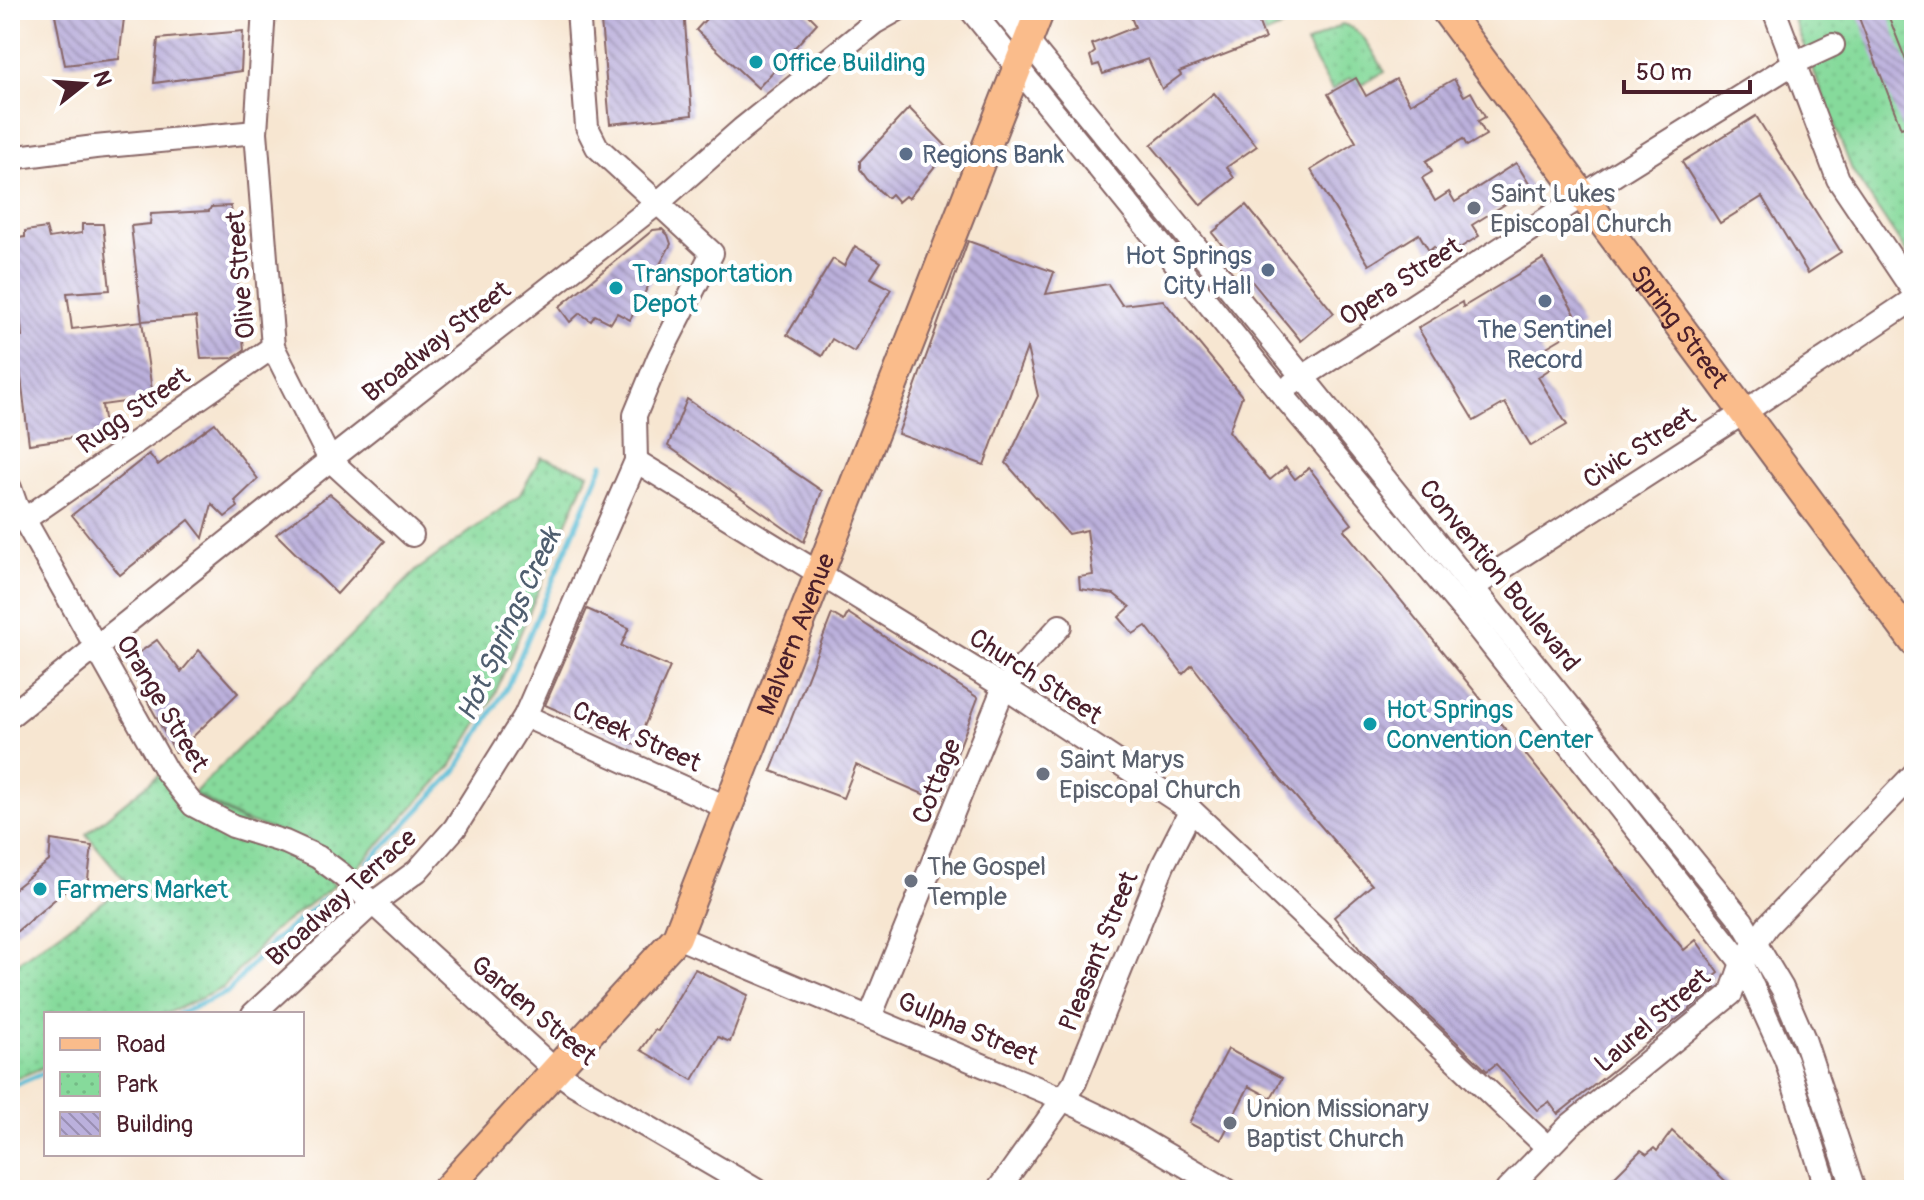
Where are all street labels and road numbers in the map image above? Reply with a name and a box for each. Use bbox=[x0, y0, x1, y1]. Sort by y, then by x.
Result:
street label: Olive Street bbox=[219, 209, 263, 340]
street label: Opera Street bbox=[1333, 230, 1468, 333]
street label: Spring Street bbox=[1623, 259, 1735, 395]
street label: Broadway Street bbox=[356, 274, 517, 410]
street label: Rugg Street bbox=[71, 360, 197, 461]
street label: Civic Street bbox=[1578, 400, 1702, 496]
street label: Convention Boulevard bbox=[1412, 473, 1587, 678]
street label: Malvern Avenue bbox=[750, 549, 843, 720]
street label: Church Street bbox=[963, 622, 1108, 732]
street label: Orange Street bbox=[109, 629, 216, 778]
street label: Creek Street bbox=[567, 694, 706, 780]
street label: Cottage bbox=[905, 734, 968, 829]
street label: Broadway Terrace bbox=[260, 822, 423, 974]
street label: Pleasant Street bbox=[1052, 866, 1146, 1036]
street label: Garden Street bbox=[464, 949, 603, 1073]
street label: Laurel Street bbox=[1588, 961, 1718, 1080]
street label: Gulpha Street bbox=[893, 985, 1043, 1073]

